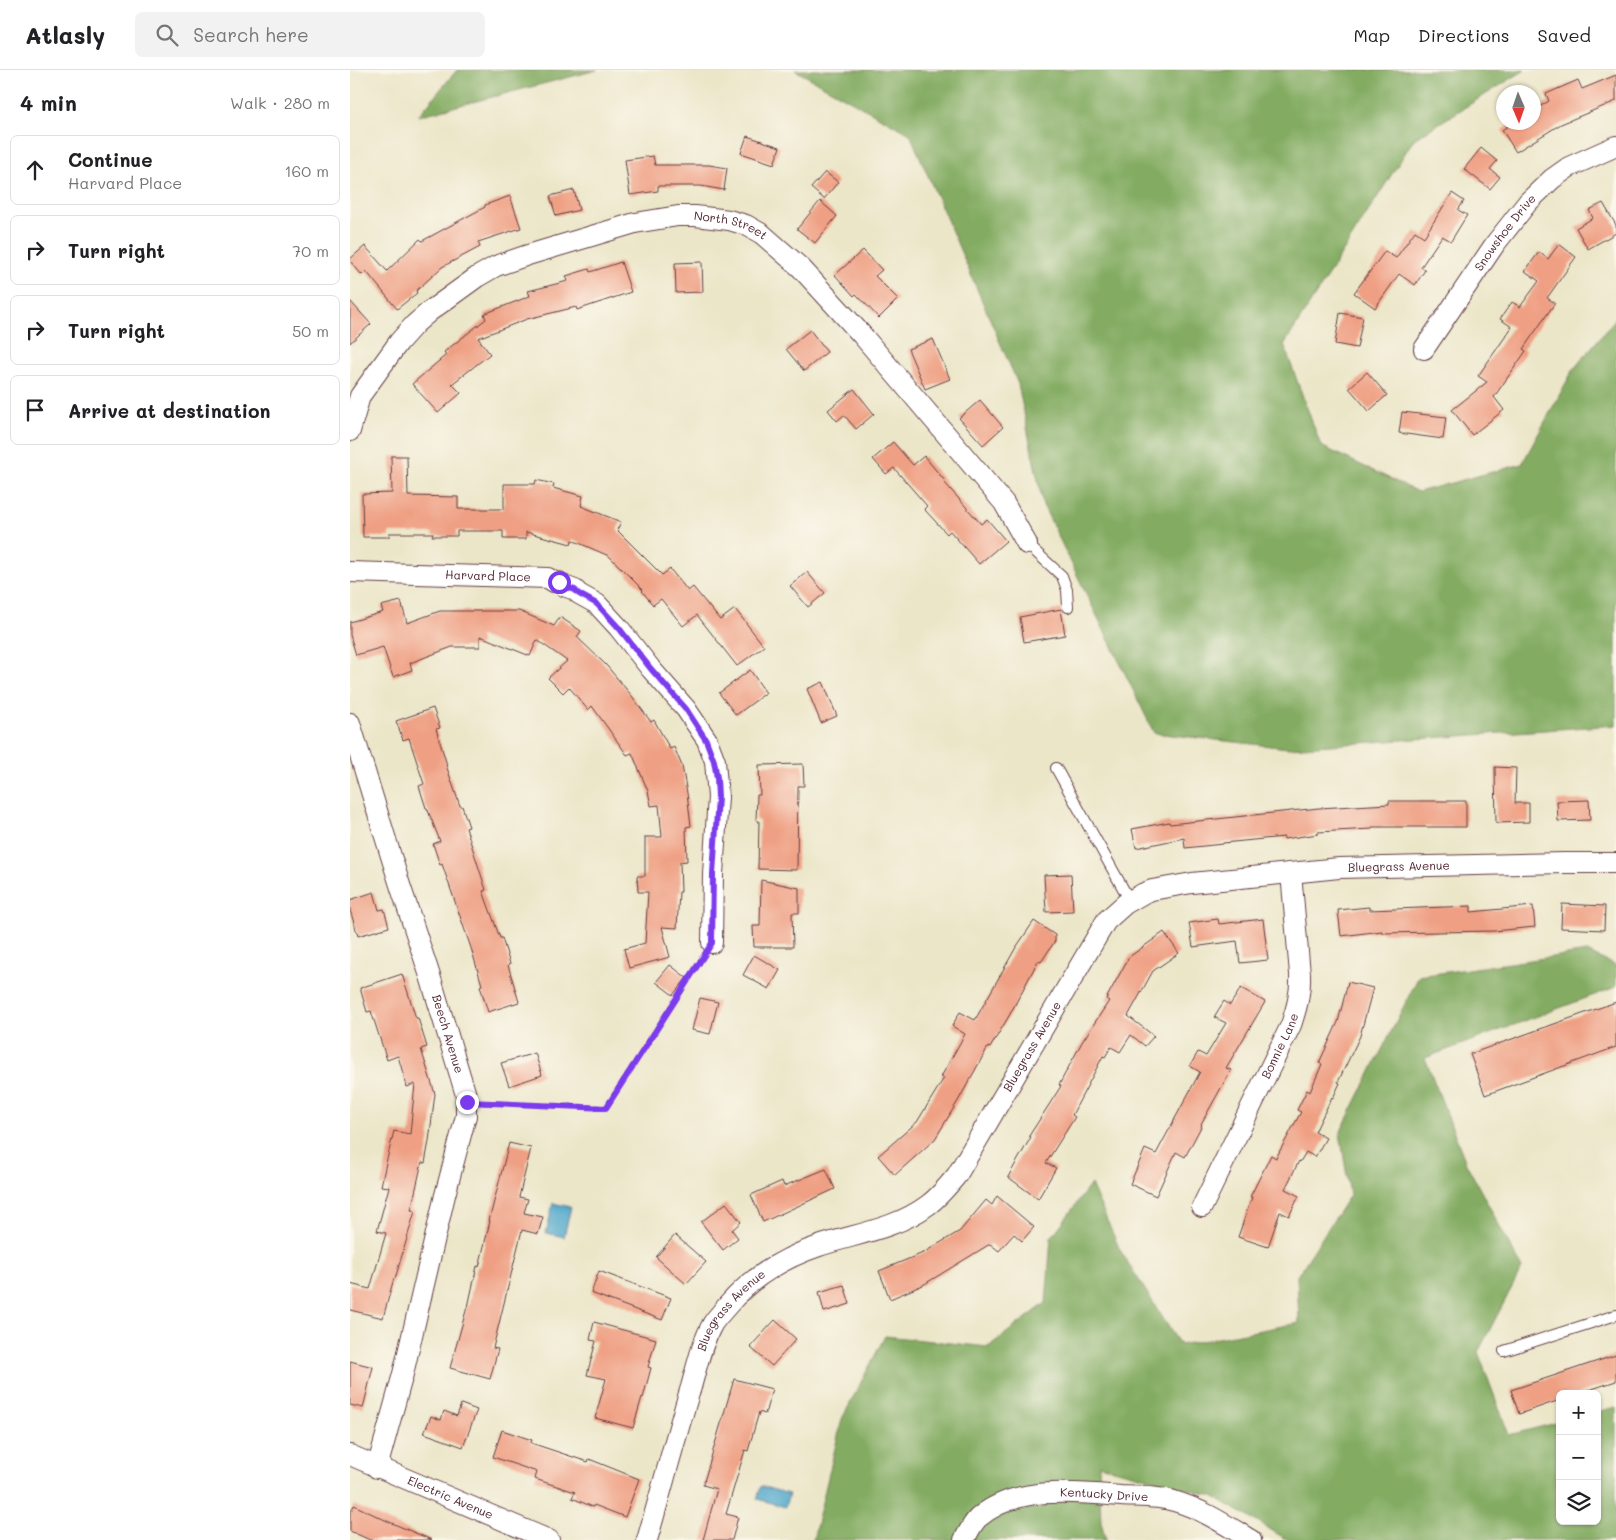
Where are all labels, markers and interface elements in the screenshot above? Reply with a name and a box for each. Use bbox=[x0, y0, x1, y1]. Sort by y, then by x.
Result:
search box bbox=[135, 12, 485, 57]
text: Atlasly bbox=[25, 19, 105, 50]
icon: search bbox=[153, 21, 181, 49]
text: Search here bbox=[193, 22, 309, 47]
text: Map bbox=[1353, 23, 1390, 47]
text: Directions bbox=[1418, 23, 1510, 47]
text: Saved bbox=[1538, 23, 1591, 47]
north arrow bbox=[1496, 85, 1541, 130]
text: 4 min bbox=[20, 89, 77, 116]
text: Walk · 280 m bbox=[230, 92, 330, 113]
text: Continue bbox=[68, 147, 153, 172]
icon: ahead bbox=[21, 156, 49, 184]
text: 160 m bbox=[284, 160, 329, 181]
text: Harvard Place bbox=[68, 172, 182, 193]
street label: Snowshoe Drive bbox=[1470, 190, 1539, 274]
street label: North Street bbox=[693, 207, 772, 242]
icon: right bbox=[21, 236, 49, 264]
text: Turn right bbox=[68, 238, 165, 263]
text: 70 m bbox=[292, 240, 329, 261]
icon: right bbox=[21, 316, 49, 344]
text: Turn right bbox=[68, 318, 165, 343]
text: 50 m bbox=[292, 320, 329, 341]
icon: arrive bbox=[21, 396, 49, 424]
text: Arrive at destination bbox=[68, 398, 271, 423]
street label: Harvard Place bbox=[445, 566, 531, 584]
route start bbox=[548, 571, 571, 594]
street label: Bluegrass Avenue bbox=[1348, 857, 1450, 875]
street label: Beech Avenue bbox=[429, 992, 468, 1075]
street label: Bluegrass Avenue bbox=[999, 998, 1064, 1094]
street label: Bonnie Lane bbox=[1257, 1011, 1301, 1081]
route end bbox=[456, 1091, 479, 1114]
street label: Bluegrass Avenue bbox=[693, 1265, 768, 1353]
map controls bbox=[1556, 1390, 1601, 1525]
button: + bbox=[1556, 1390, 1601, 1435]
button: − bbox=[1556, 1435, 1601, 1480]
street label: Electric Avenue bbox=[405, 1471, 496, 1522]
button: layers bbox=[1556, 1480, 1601, 1525]
street label: Kentucky Drive bbox=[1060, 1483, 1149, 1504]

